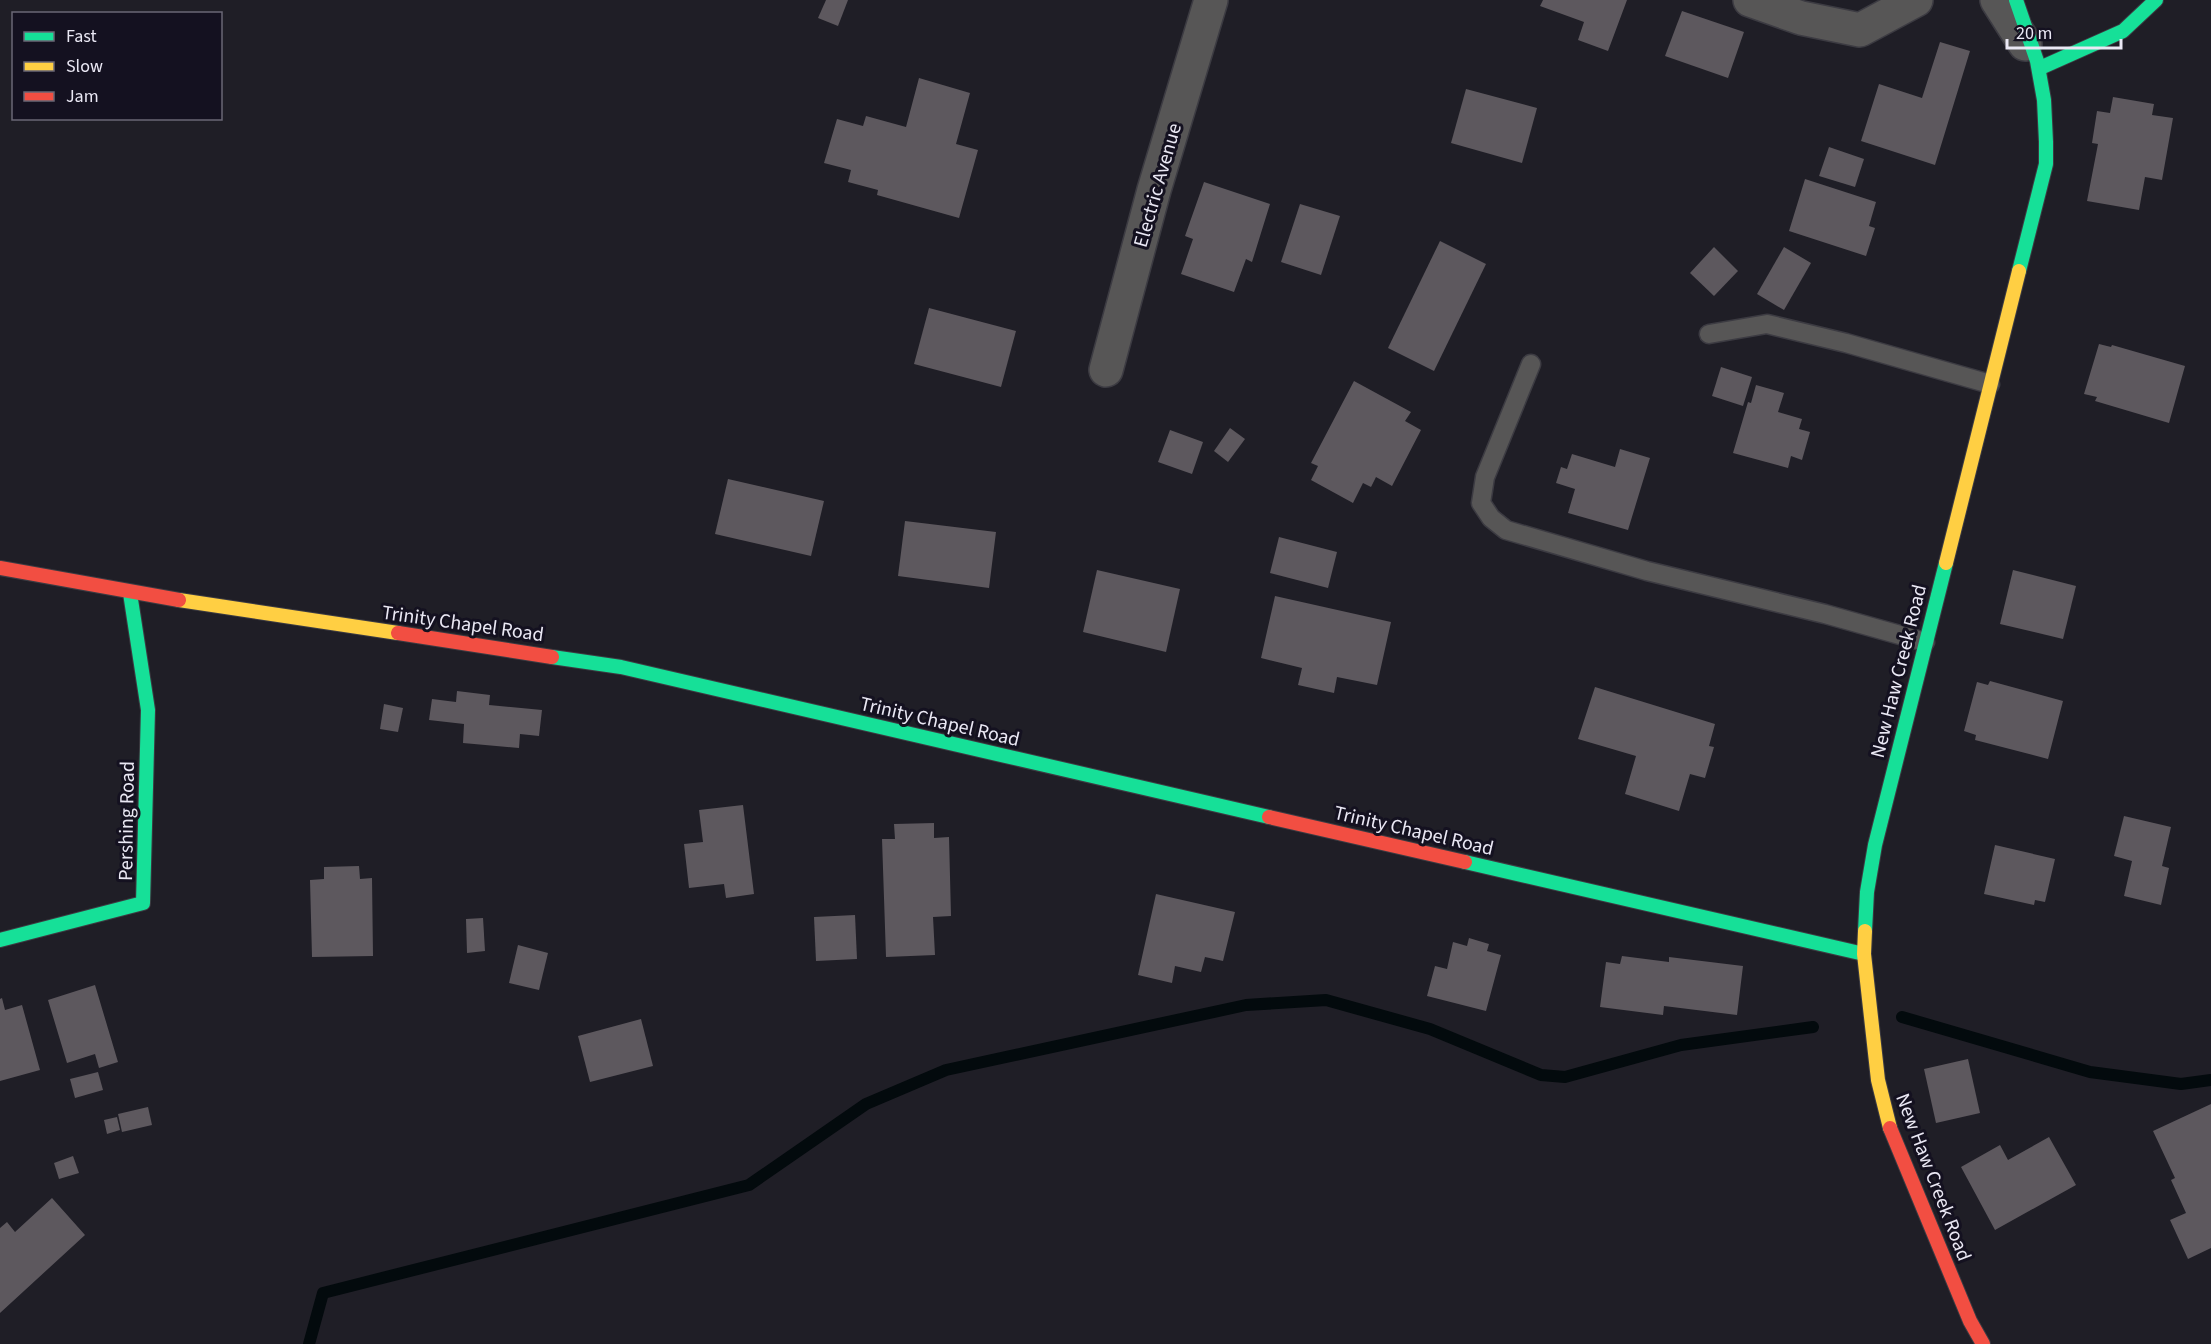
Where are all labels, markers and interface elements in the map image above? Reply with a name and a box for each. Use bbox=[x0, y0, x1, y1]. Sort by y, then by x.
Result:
legend bbox=[12, 12, 222, 120]
scale bar bbox=[2007, 12, 2121, 50]
text: 20 m bbox=[2016, 21, 2052, 46]
text: Fast bbox=[66, 24, 97, 49]
text: Slow bbox=[66, 54, 103, 79]
text: Jam bbox=[66, 84, 99, 109]
street label: Electric Avenue bbox=[1127, 120, 1189, 251]
street label: New Haw Creek Road bbox=[1864, 582, 1934, 761]
street label: Trinity Chapel Road bbox=[380, 599, 546, 649]
street label: Trinity Chapel Road bbox=[857, 690, 1022, 754]
street label: Pershing Road bbox=[112, 761, 142, 881]
street label: Trinity Chapel Road bbox=[1331, 799, 1496, 863]
street label: New Haw Creek Road bbox=[1888, 1089, 1978, 1265]

